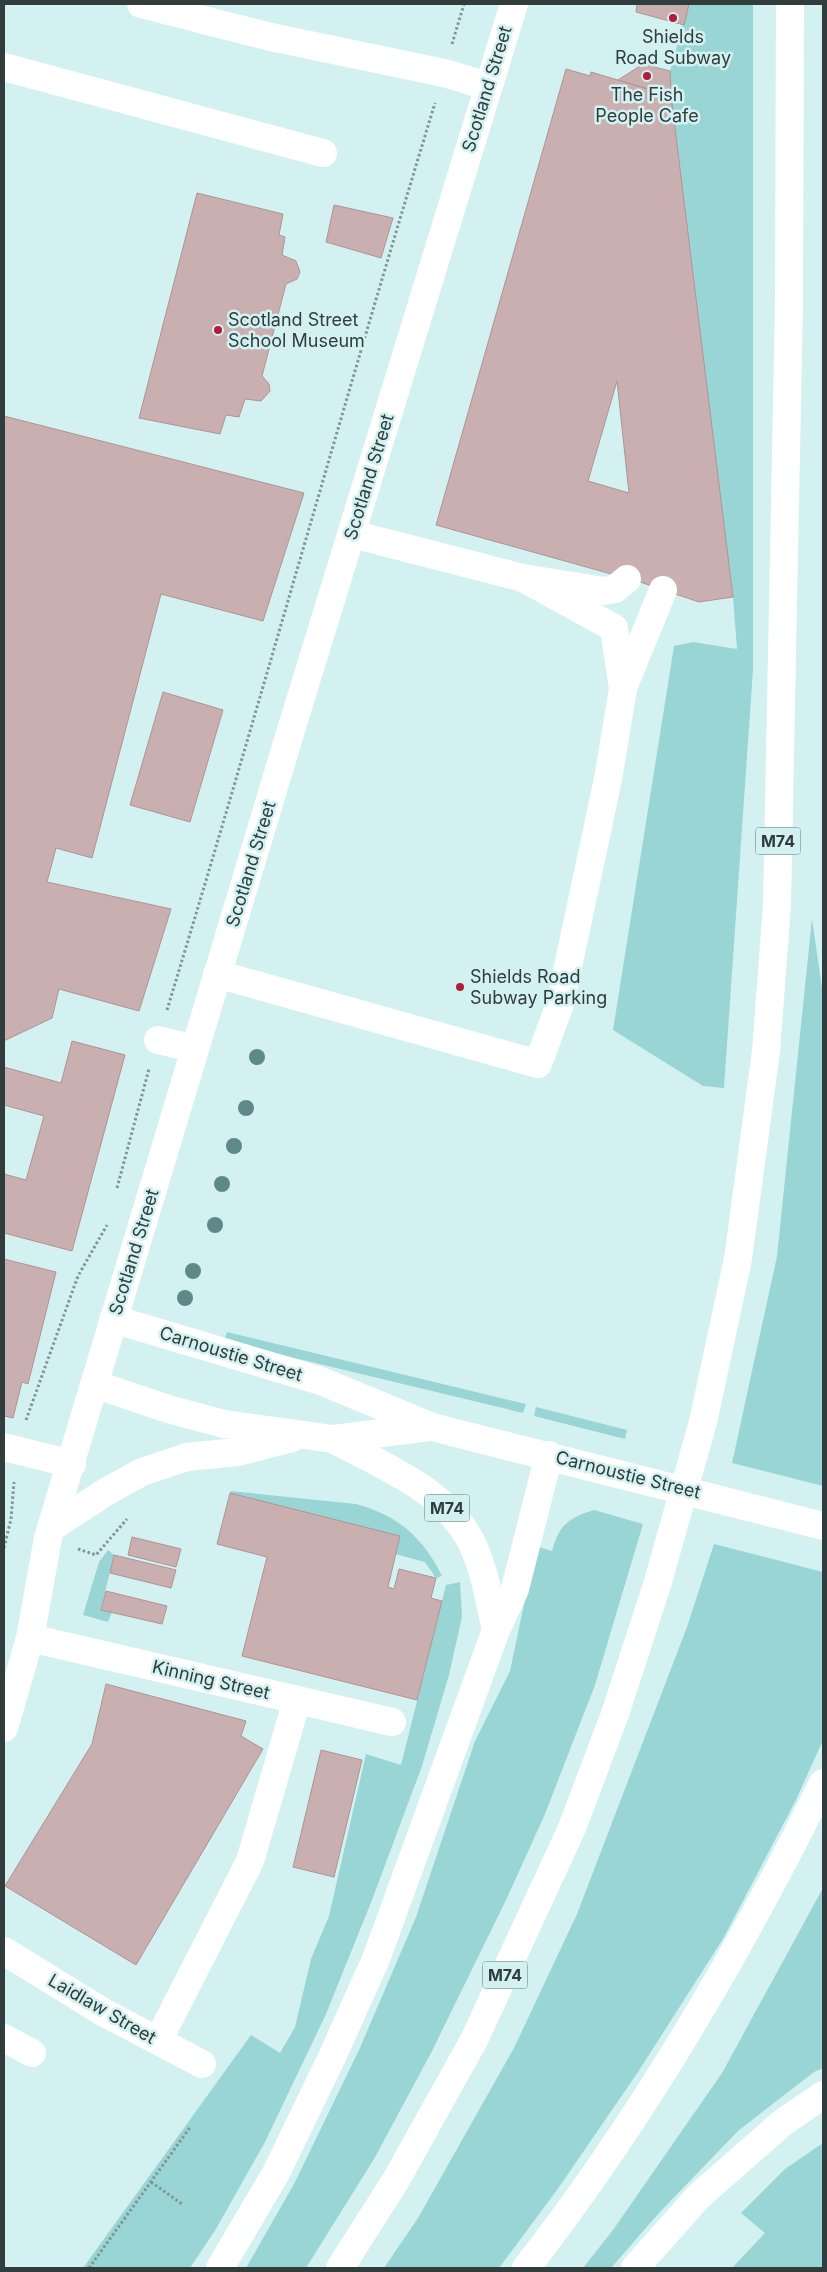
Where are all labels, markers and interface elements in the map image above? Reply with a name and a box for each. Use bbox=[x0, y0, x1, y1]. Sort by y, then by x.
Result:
marker: Shields Road Subway bbox=[667, 12, 679, 24]
street label: Scotland Street bbox=[457, 23, 516, 154]
place label: Shields Road Subway bbox=[615, 26, 731, 68]
marker: The Fish People Cafe bbox=[641, 70, 653, 82]
place label: The Fish People Cafe bbox=[595, 84, 699, 126]
place label: Scotland Street School Museum bbox=[228, 309, 365, 351]
marker: Scotland Street School Museum bbox=[212, 324, 224, 336]
street label: Scotland Street bbox=[339, 411, 398, 542]
street label: Scotland Street bbox=[221, 798, 280, 929]
road number: M74 bbox=[756, 828, 800, 854]
place label: Shields Road Subway Parking bbox=[470, 966, 607, 1008]
marker: Shields Road Subway Parking bbox=[454, 981, 466, 993]
street label: Scotland Street bbox=[104, 1186, 163, 1317]
street label: Carnoustie Street bbox=[157, 1322, 305, 1385]
street label: Carnoustie Street bbox=[554, 1446, 703, 1503]
road number: M74 bbox=[424, 1495, 470, 1522]
street label: Kinning Street bbox=[150, 1656, 272, 1703]
road number: M74 bbox=[482, 1962, 528, 1988]
street label: Laidlaw Street bbox=[45, 1969, 160, 2048]

